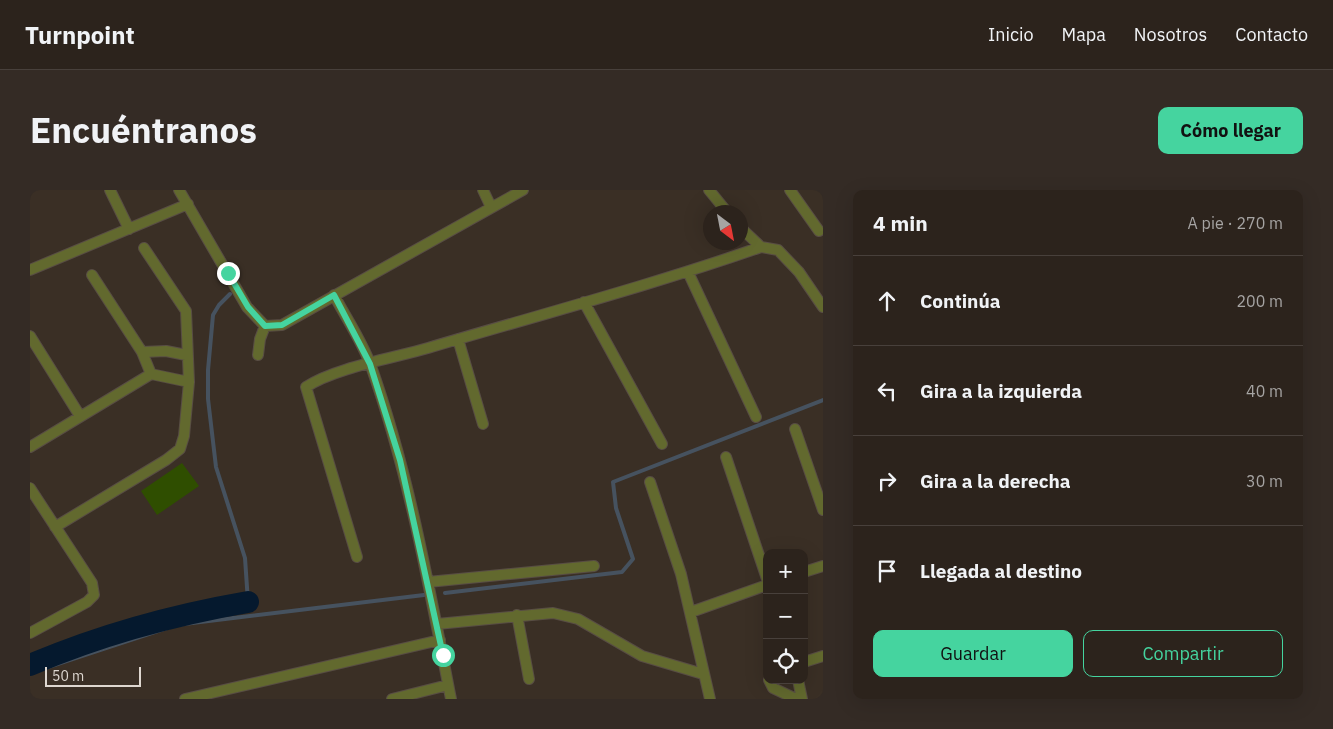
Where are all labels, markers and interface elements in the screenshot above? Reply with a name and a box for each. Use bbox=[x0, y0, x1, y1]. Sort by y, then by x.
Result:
text: Turnpoint bbox=[25, 19, 135, 51]
text: Inicio bbox=[988, 23, 1034, 46]
text: Mapa bbox=[1062, 23, 1106, 46]
text: Nosotros bbox=[1134, 23, 1207, 46]
text: Contacto bbox=[1235, 23, 1308, 46]
text: Encuéntranos bbox=[30, 107, 257, 153]
button: Cómo llegar bbox=[1158, 107, 1303, 154]
north arrow bbox=[703, 205, 748, 250]
text: 4 min bbox=[873, 209, 928, 237]
text: A pie · 270 m bbox=[1188, 213, 1283, 233]
route end bbox=[217, 262, 240, 285]
icon: ahead bbox=[873, 287, 901, 315]
text: Continúa bbox=[920, 289, 1001, 313]
text: 200 m bbox=[1236, 291, 1283, 311]
icon: left bbox=[873, 377, 901, 405]
text: Gira a la izquierda bbox=[920, 379, 1082, 403]
text: 40 m bbox=[1246, 381, 1283, 401]
icon: right bbox=[873, 467, 901, 495]
text: Gira a la derecha bbox=[920, 469, 1071, 493]
text: 30 m bbox=[1246, 471, 1283, 491]
map controls bbox=[763, 549, 808, 684]
button: + bbox=[763, 549, 808, 594]
icon: arrive bbox=[873, 557, 901, 585]
text: Llegada al destino bbox=[920, 559, 1082, 583]
button: − bbox=[763, 594, 808, 639]
button: Guardar bbox=[873, 630, 1073, 677]
button: Compartir bbox=[1083, 630, 1283, 677]
button: locate bbox=[763, 639, 808, 684]
route start bbox=[432, 644, 455, 667]
scale bar bbox=[45, 664, 141, 687]
text: 50 m bbox=[52, 667, 84, 685]

